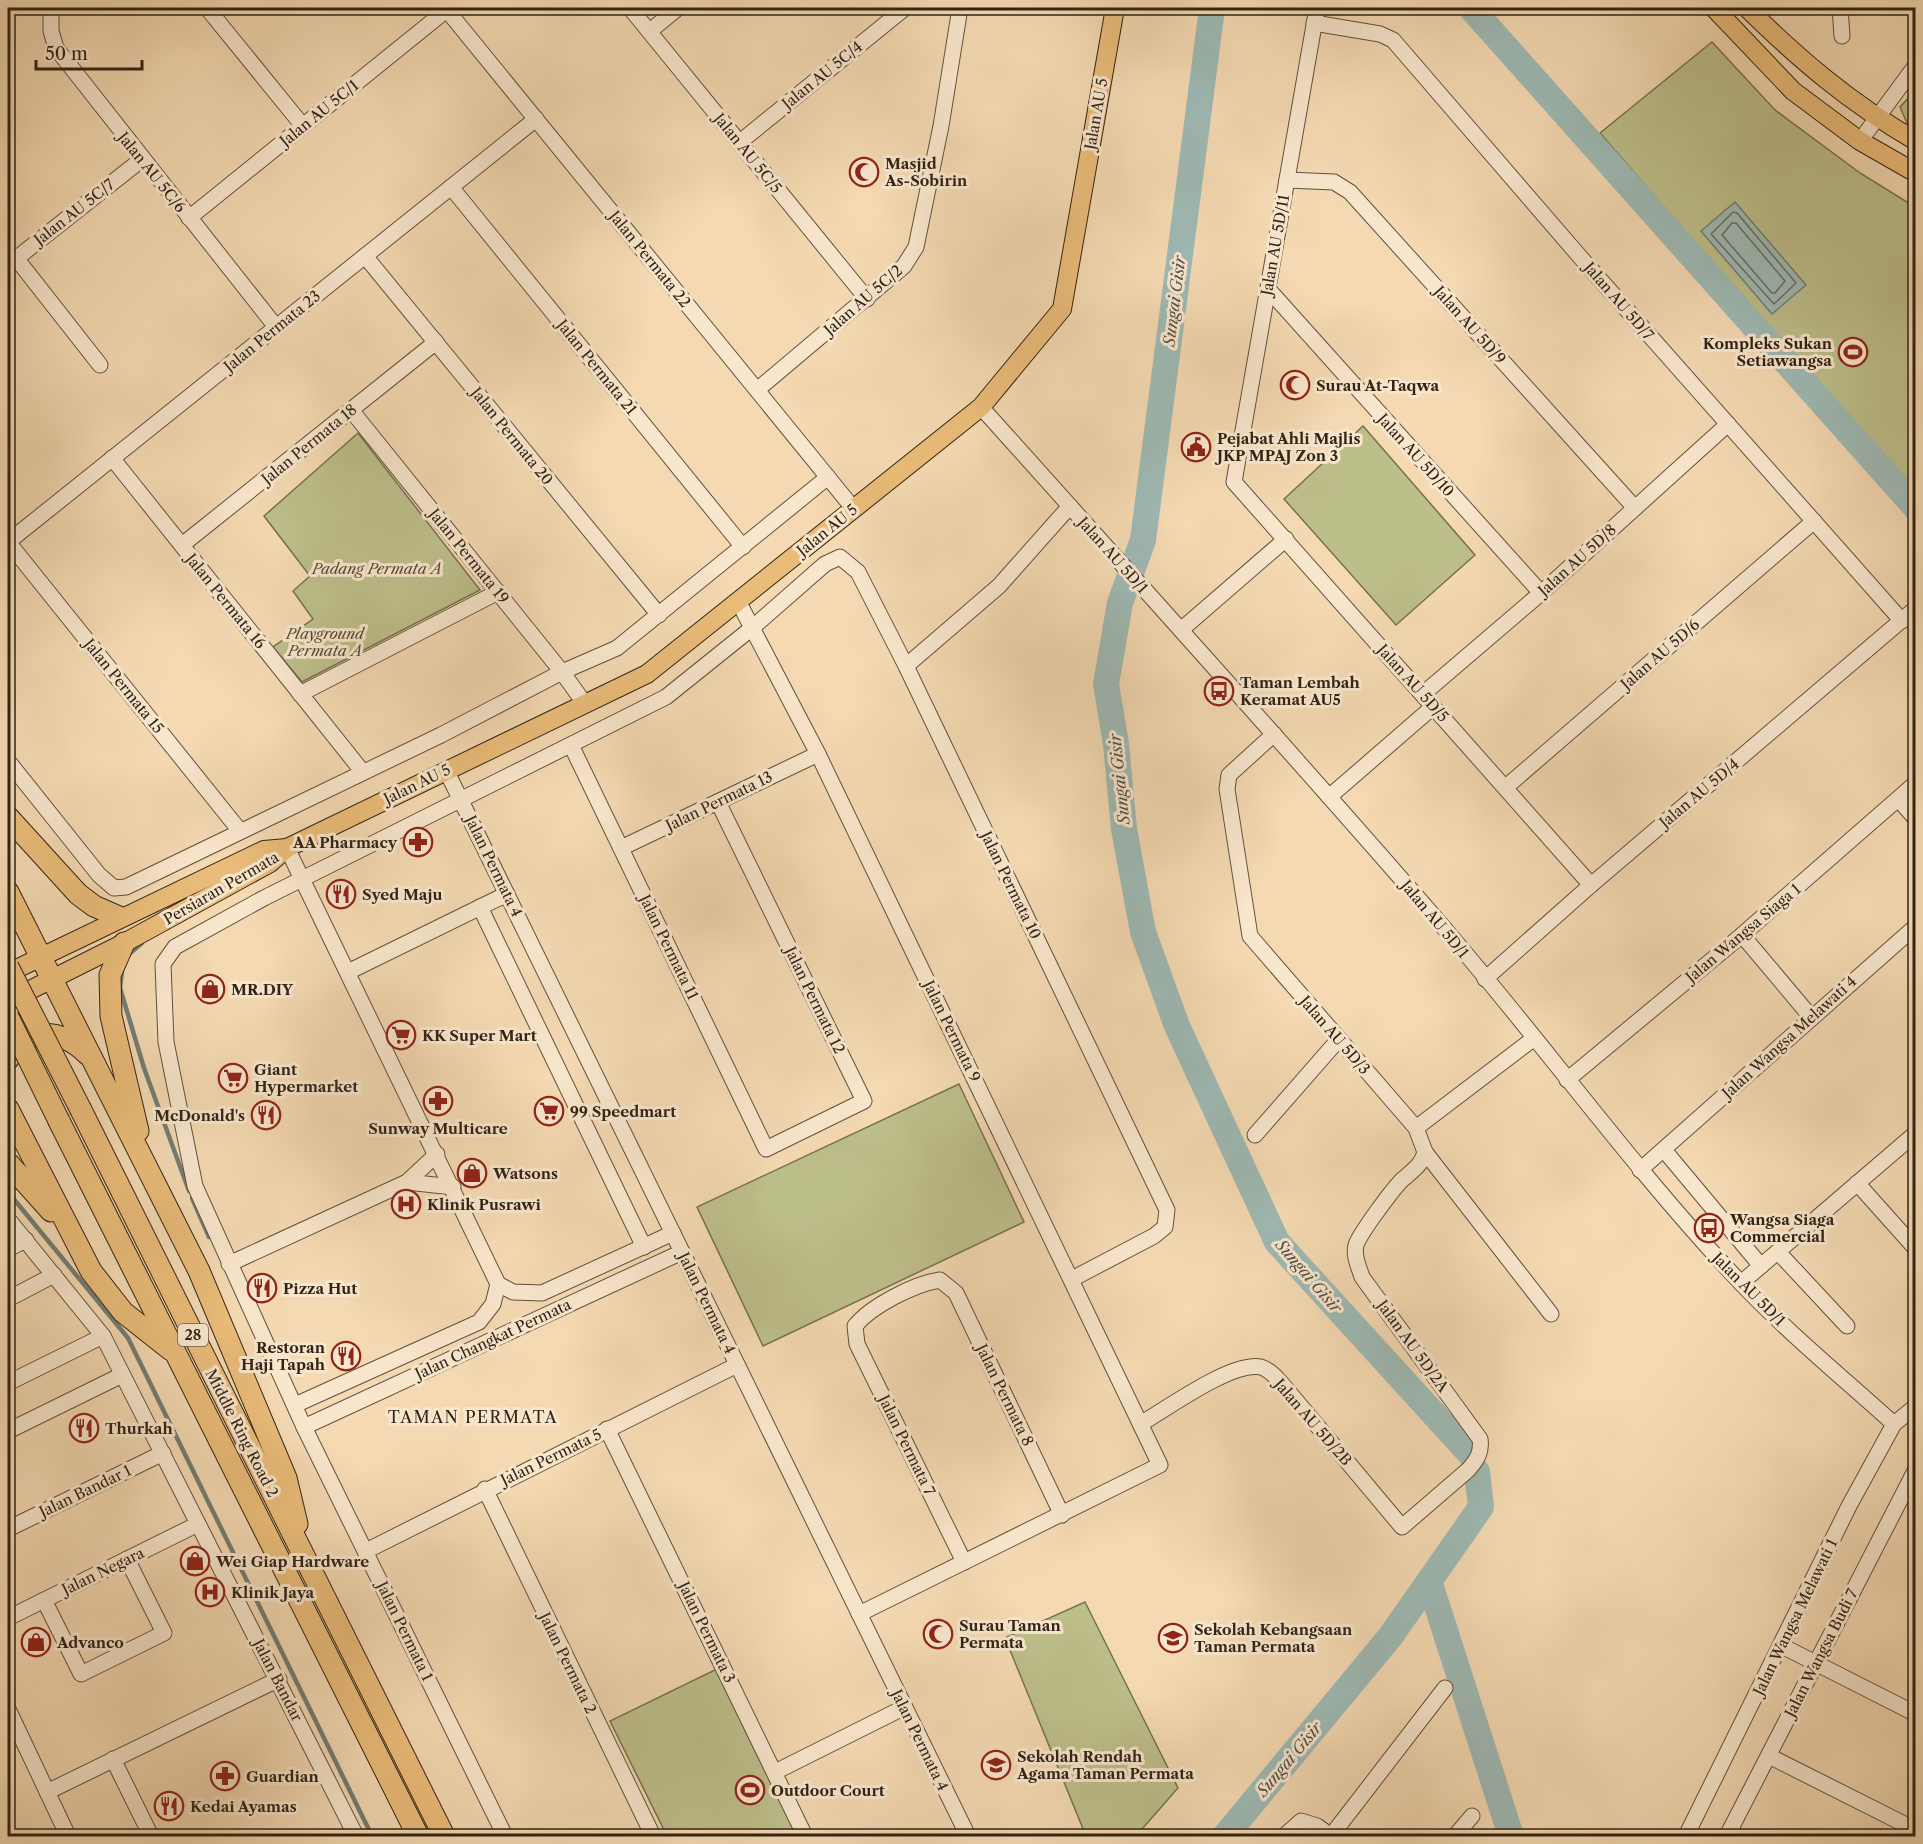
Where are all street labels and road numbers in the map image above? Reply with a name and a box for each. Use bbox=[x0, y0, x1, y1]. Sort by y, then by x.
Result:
street label: Jalan AU 5C/4 bbox=[776, 37, 866, 114]
street label: Jalan AU 5C/1 bbox=[274, 75, 363, 152]
street label: Jalan AU 5 bbox=[1080, 77, 1112, 153]
street label: Jalan AU 5C/5 bbox=[709, 108, 786, 197]
street label: Jalan AU 5C/6 bbox=[113, 126, 190, 216]
street label: Jalan AU 5C/7 bbox=[28, 174, 118, 251]
street label: Jalan AU 5D/11 bbox=[1256, 192, 1293, 299]
street label: Jalan Permata 22 bbox=[604, 205, 695, 311]
street label: Jalan AU 5D/7 bbox=[1579, 257, 1658, 344]
street label: Jalan AU 5C/2 bbox=[818, 261, 906, 341]
street label: Jalan AU 5D/9 bbox=[1429, 281, 1510, 368]
street label: Jalan Permata 23 bbox=[218, 286, 324, 377]
street label: Jalan Permata 21 bbox=[552, 314, 642, 419]
street label: Jalan Permata 20 bbox=[466, 382, 557, 489]
street label: Jalan Permata 18 bbox=[256, 400, 361, 489]
street label: Jalan AU 5D/10 bbox=[1372, 408, 1458, 501]
street label: Jalan AU 5 bbox=[791, 500, 861, 561]
street label: Jalan Permata 19 bbox=[424, 503, 513, 607]
street label: Jalan AU 5D/1 bbox=[1072, 511, 1153, 598]
street label: Jalan AU 5D/8 bbox=[1532, 520, 1620, 601]
street label: Jalan Permata 16 bbox=[181, 548, 270, 653]
street label: Jalan AU 5D/6 bbox=[1615, 614, 1703, 695]
street label: Jalan Permata 15 bbox=[79, 633, 168, 737]
street label: Jalan AU 5D/5 bbox=[1372, 639, 1453, 726]
street label: Jalan AU 5D/4 bbox=[1654, 754, 1743, 833]
street label: Jalan AU 5 bbox=[379, 760, 454, 809]
street label: Jalan Permata 13 bbox=[661, 767, 776, 836]
street label: Jalan Permata 4 bbox=[460, 810, 527, 920]
street label: Jalan Permata 10 bbox=[976, 826, 1045, 942]
street label: Persiaran Permata bbox=[160, 847, 282, 929]
street label: Jalan AU 5D/1 bbox=[1396, 875, 1474, 962]
street label: Jalan Wangsa Siaga 1 bbox=[1680, 879, 1805, 988]
street label: Jalan Permata 11 bbox=[634, 890, 703, 1003]
street label: Jalan Permata 12 bbox=[780, 942, 849, 1057]
street label: Jalan Wangsa Melawati 4 bbox=[1716, 972, 1860, 1104]
street label: Jalan Permata 9 bbox=[918, 975, 985, 1085]
street label: Jalan AU 5D/3 bbox=[1294, 990, 1374, 1078]
street label: Jalan Permata 4 bbox=[673, 1247, 740, 1357]
street label: Jalan AU 5D/1 bbox=[1707, 1247, 1790, 1330]
street label: Jalan Changkat Permata bbox=[410, 1294, 574, 1384]
street label: Jalan AU 5D/2A bbox=[1372, 1295, 1453, 1397]
road number: 28 bbox=[178, 1324, 208, 1346]
street label: Jalan Permata 8 bbox=[971, 1339, 1038, 1449]
street label: Middle Ring Road 2 bbox=[201, 1366, 283, 1500]
street label: Jalan AU 5D/2B bbox=[1269, 1373, 1356, 1469]
street label: Jalan Permata 7 bbox=[874, 1390, 940, 1499]
street label: Jalan Permata 5 bbox=[496, 1424, 605, 1491]
street label: Jalan Bandar 1 bbox=[34, 1460, 135, 1522]
street label: Jalan Wangsa Melawati 1 bbox=[1748, 1535, 1842, 1700]
street label: Jalan Negara bbox=[57, 1543, 147, 1600]
street label: Jalan Permata 1 bbox=[372, 1576, 438, 1684]
street label: Jalan Permata 3 bbox=[673, 1577, 740, 1686]
street label: Jalan Wangsa Budi 7 bbox=[1779, 1585, 1862, 1722]
street label: Jalan Permata 2 bbox=[534, 1607, 601, 1717]
street label: Jalan Bandar bbox=[248, 1634, 307, 1725]
street label: Jalan Permata 4 bbox=[886, 1684, 953, 1794]

